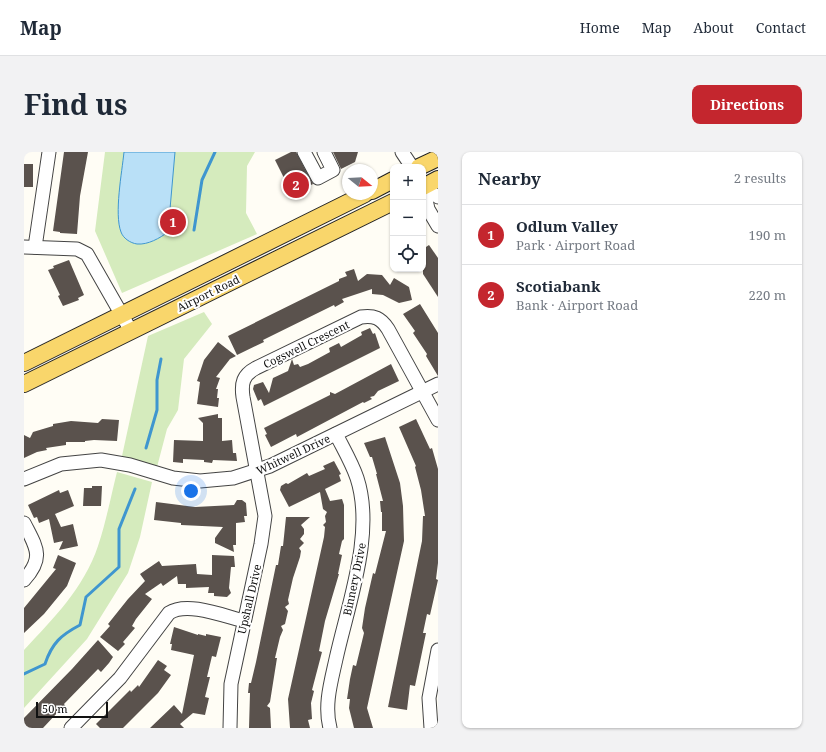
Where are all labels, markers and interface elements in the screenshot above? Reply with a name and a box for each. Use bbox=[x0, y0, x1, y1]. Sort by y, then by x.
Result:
text: Map bbox=[20, 15, 62, 41]
text: Home bbox=[580, 18, 620, 37]
text: Map bbox=[642, 18, 671, 37]
text: About bbox=[693, 18, 734, 37]
text: Contact bbox=[756, 18, 806, 37]
text: Find us bbox=[24, 85, 128, 123]
button: Directions bbox=[692, 85, 802, 124]
north arrow bbox=[342, 164, 378, 200]
map controls bbox=[390, 164, 426, 272]
button: + bbox=[390, 164, 426, 200]
text: Nearby bbox=[478, 167, 541, 190]
text: 2 results bbox=[734, 169, 786, 187]
pin: 2 bbox=[283, 170, 309, 200]
button: − bbox=[390, 200, 426, 236]
pin: 1 bbox=[160, 207, 186, 237]
text: Odlum Valley bbox=[516, 216, 618, 236]
text: 1 bbox=[487, 226, 495, 244]
text: 190 m bbox=[749, 226, 786, 244]
button: locate bbox=[390, 236, 426, 272]
text: Park · Airport Road bbox=[516, 236, 635, 254]
street label: Airport Road bbox=[174, 271, 242, 315]
text: Scotiabank bbox=[516, 276, 600, 296]
text: 2 bbox=[487, 286, 495, 304]
text: 220 m bbox=[749, 286, 786, 304]
text: Bank · Airport Road bbox=[516, 296, 638, 314]
street label: Cogswell Crescent bbox=[260, 317, 352, 371]
street label: Whitwell Drive bbox=[254, 430, 332, 478]
your location bbox=[181, 481, 201, 501]
street label: Binnery Drive bbox=[339, 541, 369, 617]
street label: Upshall Drive bbox=[234, 562, 264, 635]
scale bar bbox=[36, 700, 108, 719]
text: 50 m bbox=[42, 701, 68, 716]

